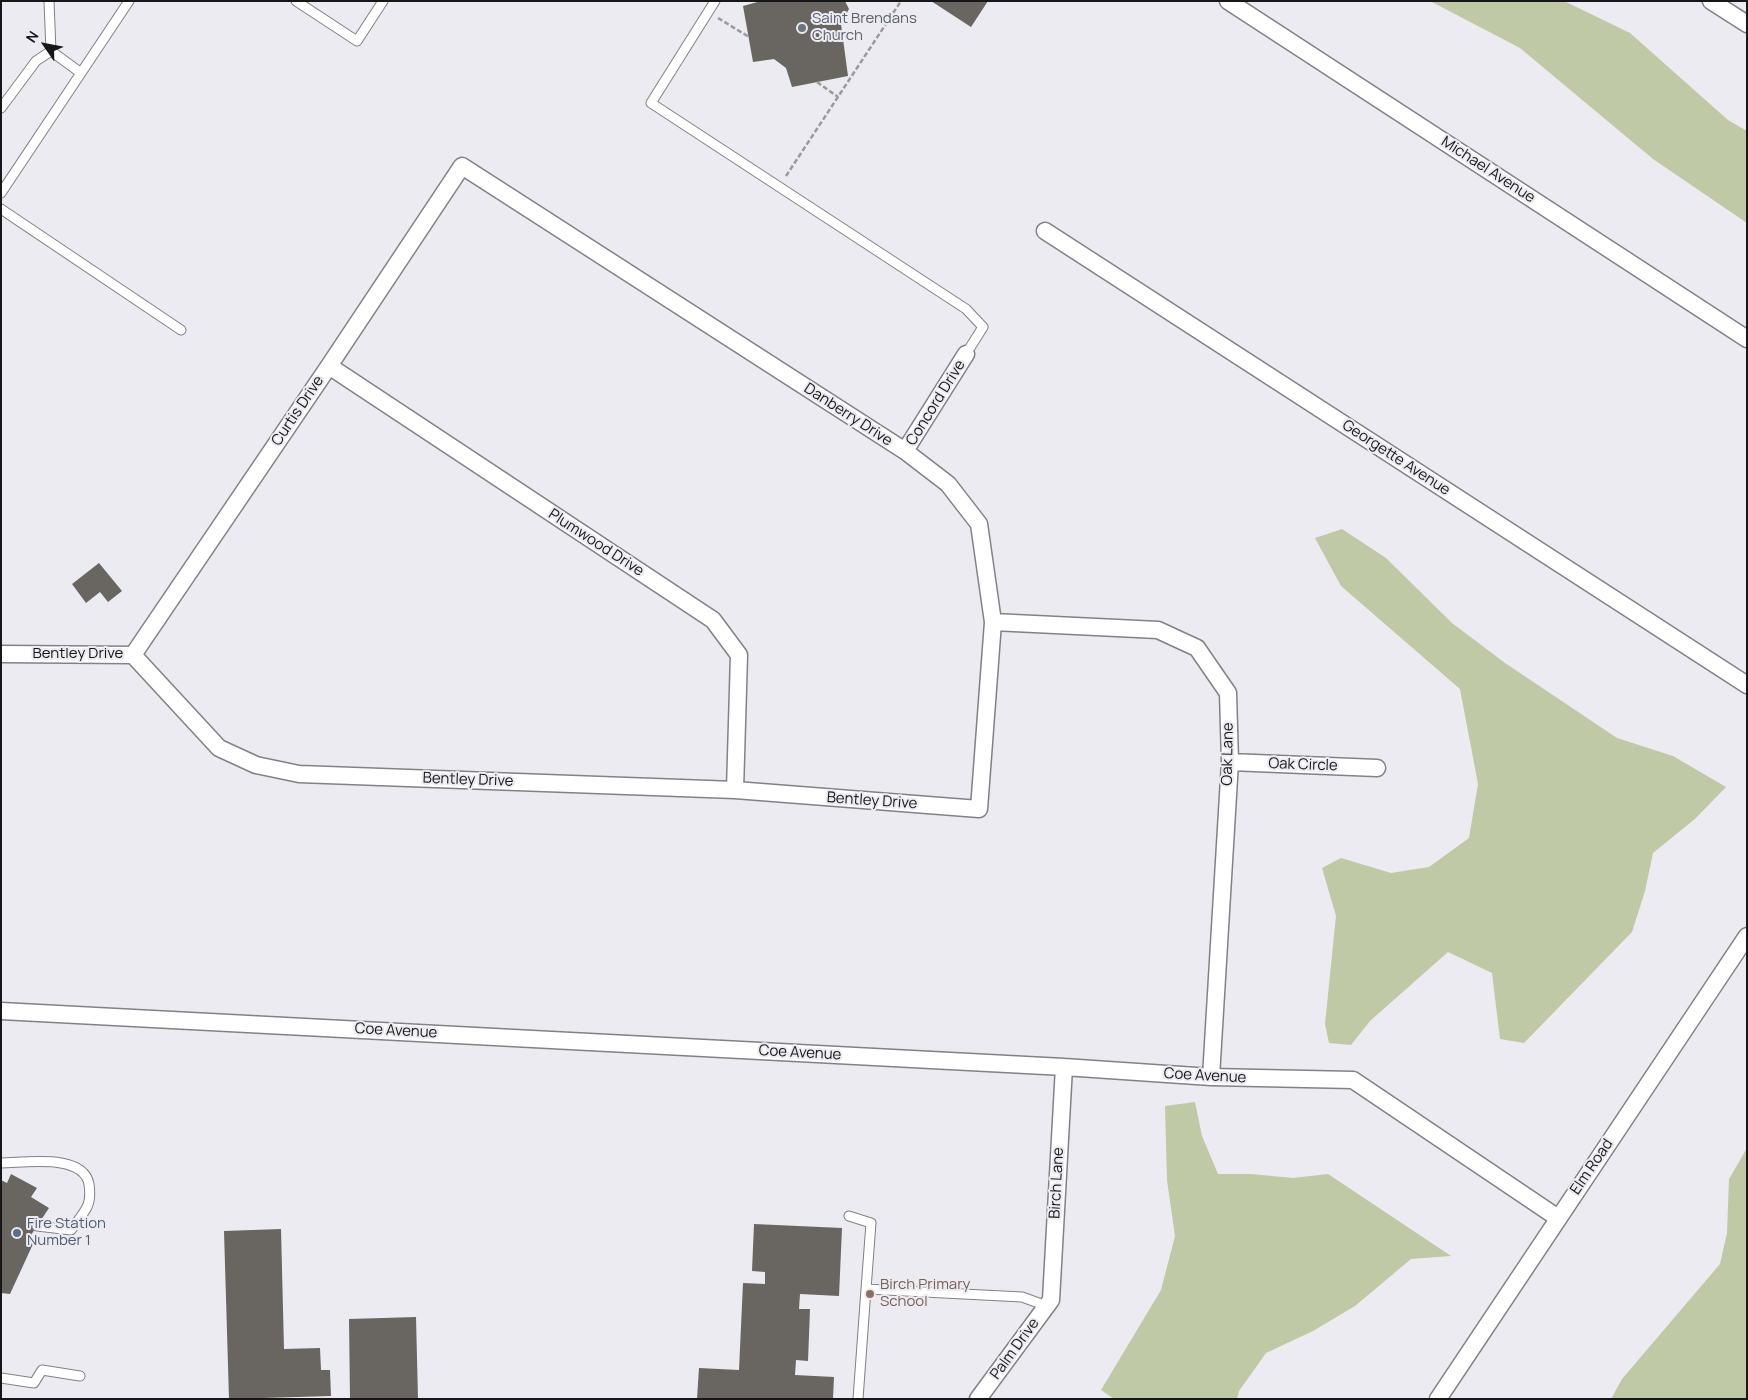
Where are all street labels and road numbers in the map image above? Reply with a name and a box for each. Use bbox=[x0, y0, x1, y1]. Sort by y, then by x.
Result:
street label: Michael Avenue bbox=[1438, 133, 1538, 207]
street label: Concord Drive bbox=[902, 357, 970, 449]
street label: Curtis Drive bbox=[268, 373, 328, 449]
street label: Danberry Drive bbox=[800, 380, 896, 450]
street label: Georgette Avenue bbox=[1339, 416, 1453, 500]
street label: Plumwood Drive bbox=[545, 505, 647, 581]
street label: Bentley Drive bbox=[33, 645, 123, 663]
street label: Oak Lane bbox=[1218, 722, 1238, 786]
street label: Oak Circle bbox=[1268, 755, 1338, 775]
street label: Bentley Drive bbox=[422, 769, 514, 791]
street label: Bentley Drive bbox=[826, 789, 918, 813]
street label: Coe Avenue bbox=[354, 1020, 438, 1042]
street label: Coe Avenue bbox=[758, 1042, 842, 1064]
street label: Coe Avenue bbox=[1163, 1065, 1247, 1087]
street label: Elm Road bbox=[1567, 1136, 1617, 1198]
street label: Birch Lane bbox=[1046, 1147, 1068, 1219]
street label: Palm Drive bbox=[987, 1315, 1043, 1383]

